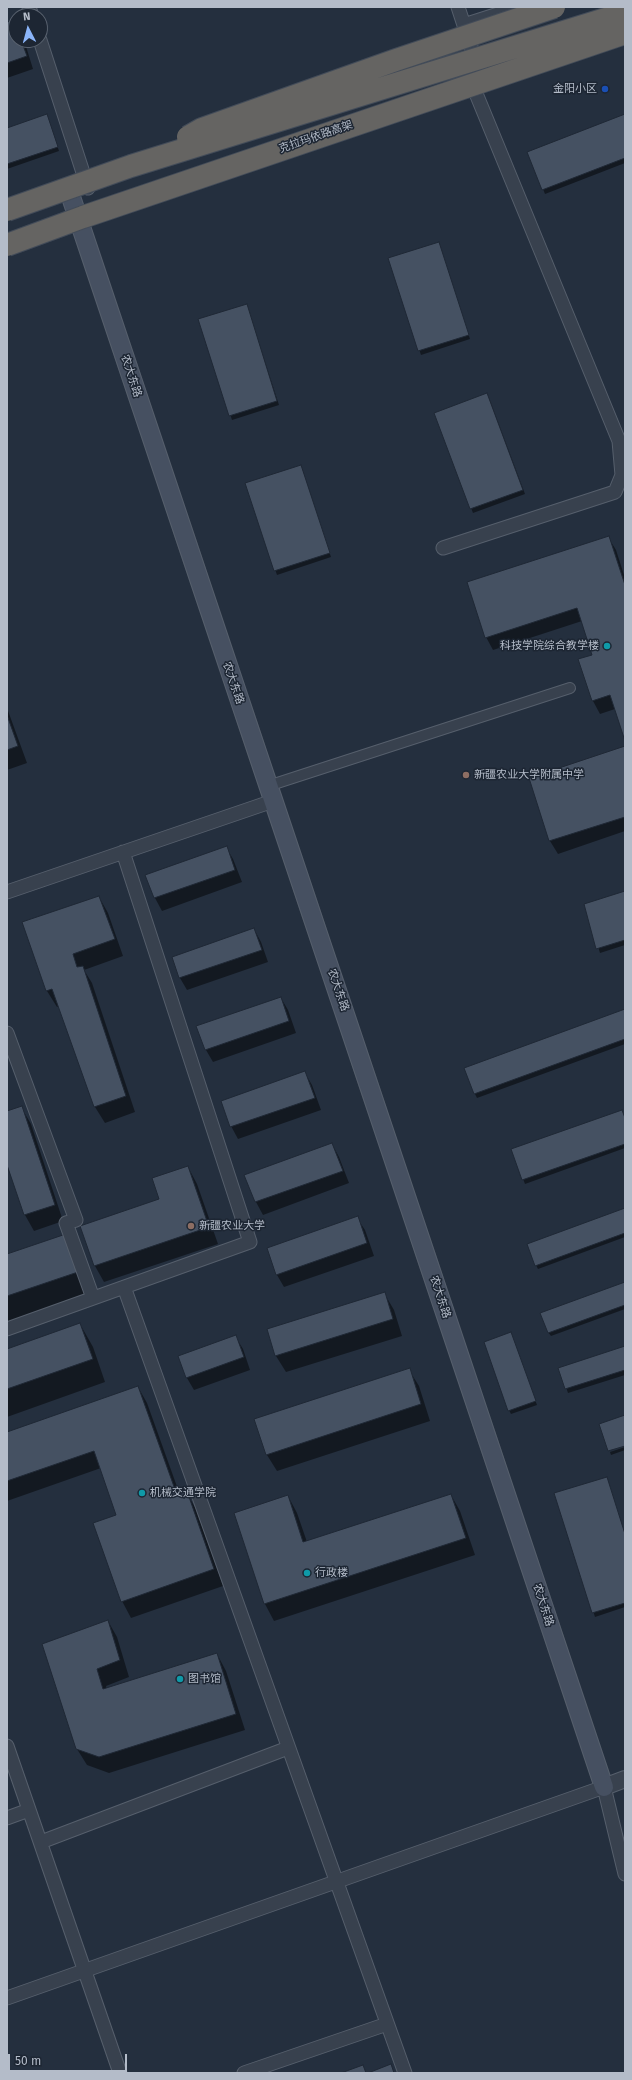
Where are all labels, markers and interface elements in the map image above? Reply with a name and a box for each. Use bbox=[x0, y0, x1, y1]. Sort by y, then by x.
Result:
north arrow bbox=[8, 8, 48, 48]
text: N bbox=[22, 10, 31, 23]
place label: 金阳小区 bbox=[553, 82, 597, 96]
marker: 金阳小区 bbox=[600, 84, 610, 94]
street label: 克拉玛依路高架 bbox=[277, 118, 355, 156]
street label: 农大东路 bbox=[118, 353, 144, 399]
place label: 科技学院综合教学楼 bbox=[500, 639, 599, 653]
marker: 科技学院综合教学楼 bbox=[602, 641, 612, 651]
street label: 农大东路 bbox=[220, 660, 246, 706]
place label: 新疆农业大学附属中学 bbox=[474, 768, 584, 782]
marker: 新疆农业大学附属中学 bbox=[461, 770, 471, 780]
street label: 农大东路 bbox=[325, 967, 351, 1013]
place label: 新疆农业大学 bbox=[199, 1219, 265, 1233]
marker: 新疆农业大学 bbox=[186, 1221, 196, 1231]
street label: 农大东路 bbox=[427, 1274, 453, 1320]
place label: 机械交通学院 bbox=[150, 1486, 216, 1500]
marker: 机械交通学院 bbox=[137, 1488, 147, 1498]
place label: 行政楼 bbox=[315, 1566, 348, 1580]
marker: 行政楼 bbox=[302, 1568, 312, 1578]
street label: 农大东路 bbox=[530, 1582, 556, 1628]
place label: 图书馆 bbox=[188, 1672, 221, 1686]
marker: 图书馆 bbox=[175, 1674, 185, 1684]
scale bar bbox=[10, 2046, 129, 2072]
text: 50 m bbox=[15, 2054, 41, 2068]

